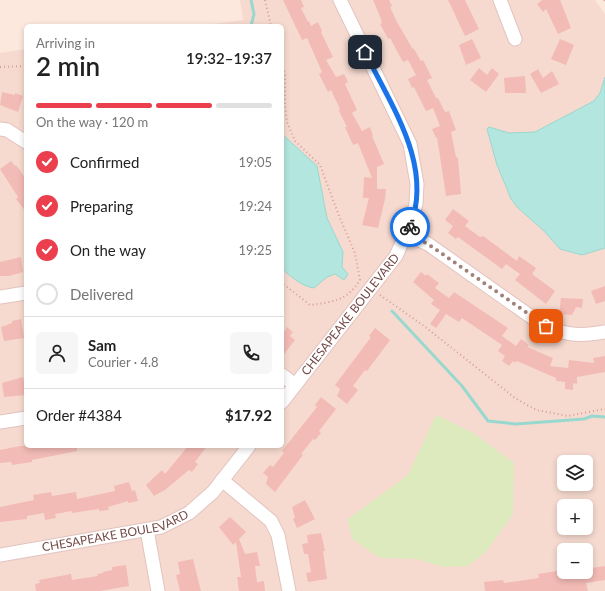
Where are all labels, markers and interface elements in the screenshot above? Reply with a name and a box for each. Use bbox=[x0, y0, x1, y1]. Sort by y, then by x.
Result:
text: Arriving in bbox=[36, 35, 95, 51]
pin bbox=[348, 35, 382, 69]
icon: home bbox=[354, 41, 376, 63]
text: 19:32–19:37 bbox=[186, 49, 272, 67]
text: 2 min bbox=[36, 50, 100, 82]
text: On the way · 120 m bbox=[36, 114, 148, 130]
icon: check bbox=[36, 151, 58, 173]
text: Confirmed bbox=[70, 153, 139, 171]
text: 19:05 bbox=[239, 154, 272, 170]
icon: check bbox=[36, 195, 58, 217]
text: Preparing bbox=[70, 197, 133, 215]
text: 19:24 bbox=[239, 198, 272, 214]
courier bbox=[390, 207, 430, 247]
icon: bike bbox=[399, 216, 421, 238]
icon: check bbox=[36, 239, 58, 261]
text: On the way bbox=[70, 241, 146, 259]
text: 19:25 bbox=[239, 242, 272, 258]
street label: CHESAPEAKE BOULEVARD bbox=[298, 250, 402, 378]
text: Delivered bbox=[70, 285, 133, 303]
pin bbox=[529, 309, 563, 343]
icon: bag bbox=[535, 315, 557, 337]
button: person bbox=[36, 332, 78, 374]
button: phone bbox=[230, 332, 272, 374]
text: Sam bbox=[88, 336, 116, 354]
text: Courier · 4.8 bbox=[88, 354, 159, 370]
text: Order #4384 bbox=[36, 406, 122, 424]
text: $17.92 bbox=[225, 406, 272, 424]
map controls bbox=[557, 455, 593, 579]
button: layers bbox=[557, 455, 593, 491]
button: + bbox=[557, 499, 593, 535]
street label: CHESAPEAKE BOULEVARD bbox=[41, 507, 191, 555]
button: − bbox=[557, 543, 593, 579]

